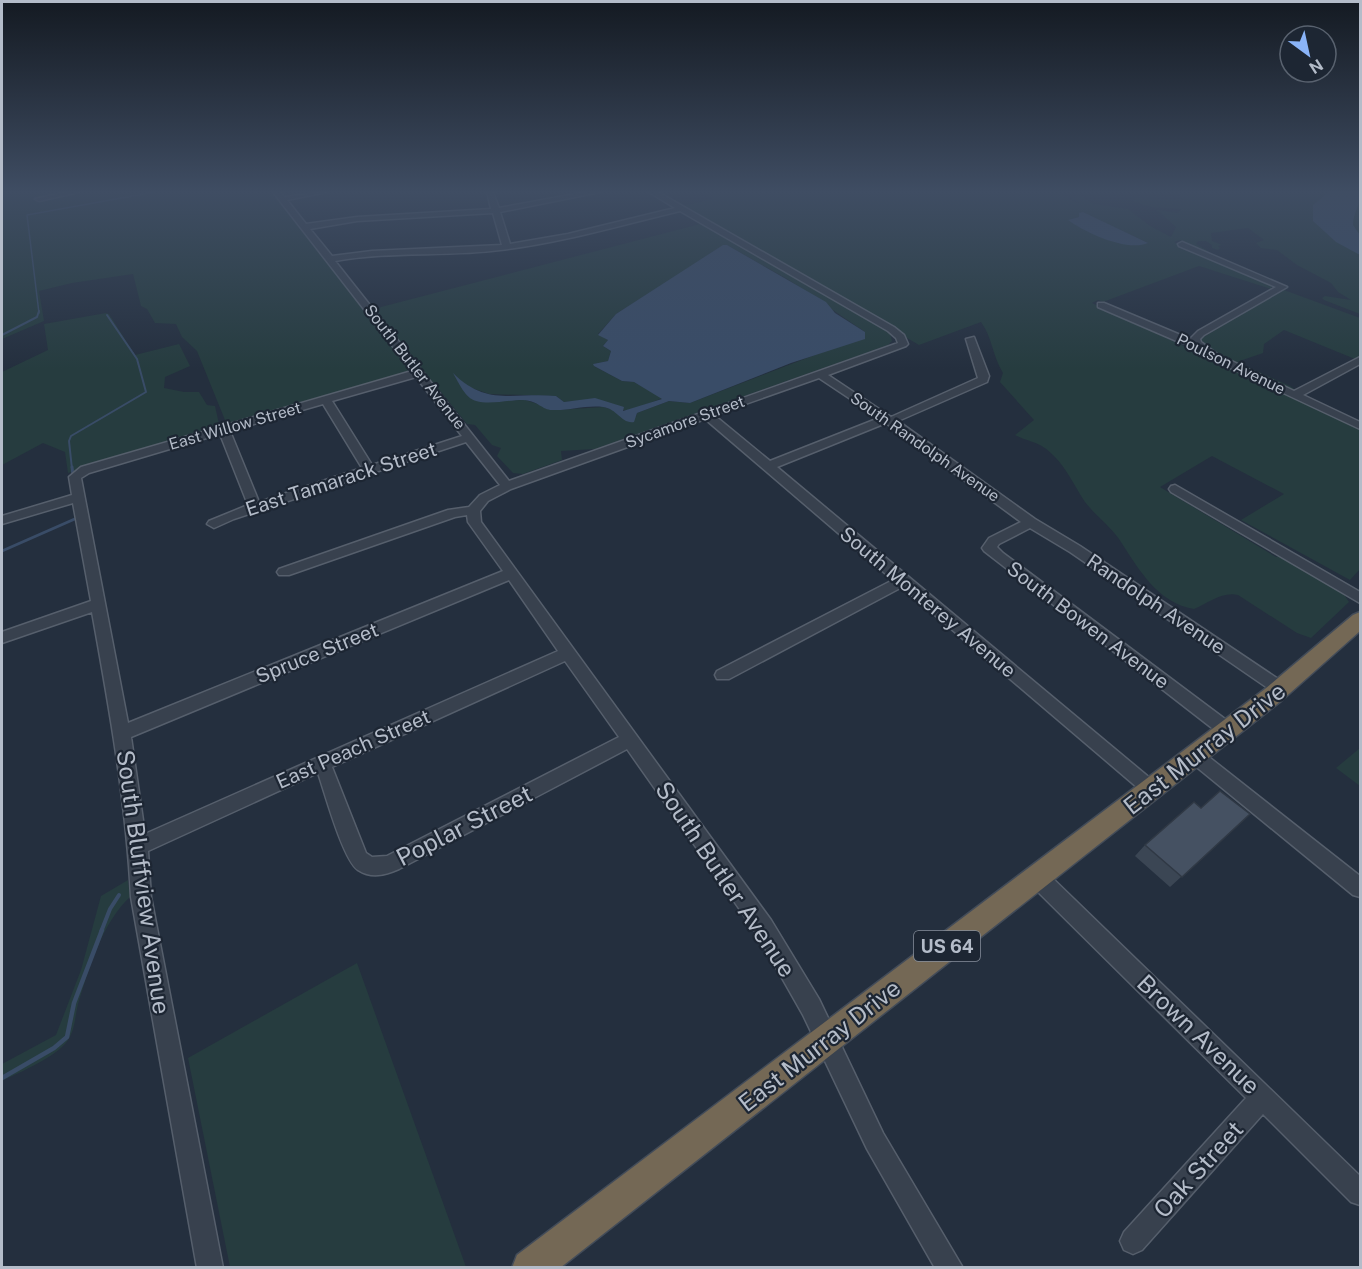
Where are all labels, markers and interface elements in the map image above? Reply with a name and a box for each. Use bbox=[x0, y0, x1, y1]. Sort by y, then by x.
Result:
north arrow bbox=[1278, 24, 1338, 84]
text: N bbox=[1305, 55, 1326, 78]
street label: South Butler Avenue bbox=[360, 301, 470, 433]
street label: Poulson Avenue bbox=[1174, 330, 1288, 398]
street label: South Randolph Avenue bbox=[847, 388, 1003, 506]
street label: Sycamore Street bbox=[623, 392, 747, 452]
street label: East Willow Street bbox=[167, 398, 303, 454]
street label: East Tamarack Street bbox=[242, 437, 440, 521]
street label: South Monterey Avenue bbox=[835, 521, 1021, 683]
street label: Randolph Avenue bbox=[1082, 549, 1230, 659]
street label: South Bowen Avenue bbox=[1002, 556, 1174, 694]
street label: Spruce Street bbox=[252, 618, 382, 688]
street label: East Murray Drive bbox=[1118, 676, 1290, 820]
street label: East Peach Street bbox=[272, 704, 434, 794]
street label: South Bluffview Avenue bbox=[112, 748, 176, 1016]
street label: South Butler Avenue bbox=[650, 776, 802, 982]
street label: Poplar Street bbox=[391, 779, 537, 871]
road number: US 64 bbox=[914, 931, 980, 961]
street label: Brown Avenue bbox=[1132, 969, 1266, 1099]
street label: East Murray Drive bbox=[733, 973, 905, 1117]
street label: Oak Street bbox=[1147, 1115, 1249, 1223]

